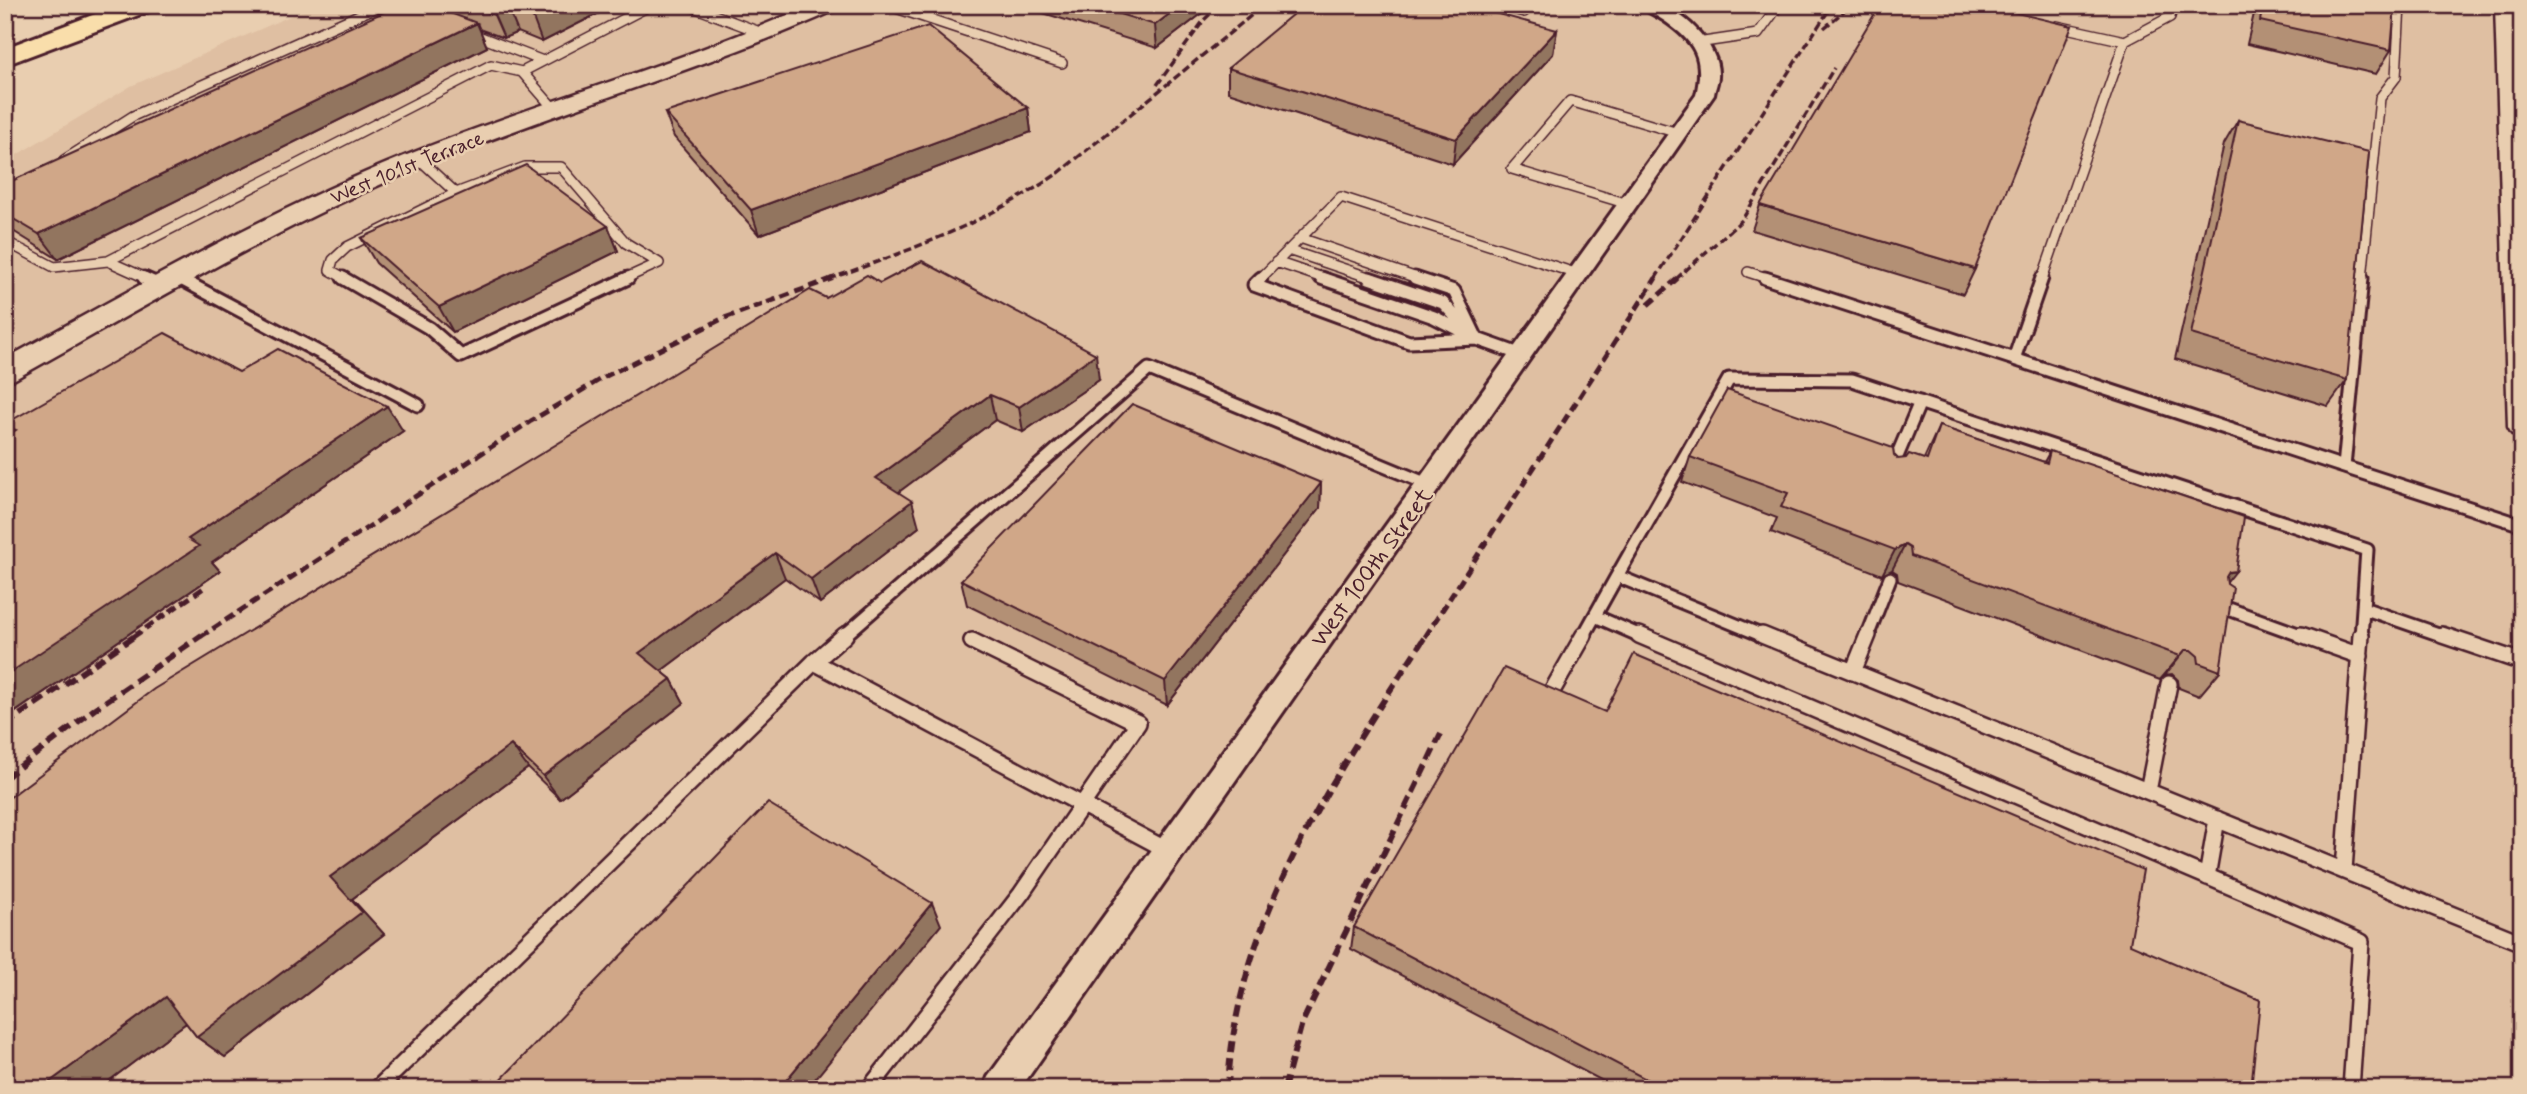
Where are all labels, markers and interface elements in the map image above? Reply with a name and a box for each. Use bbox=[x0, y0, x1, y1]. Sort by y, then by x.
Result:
street label: West 101st Terrace bbox=[326, 124, 489, 212]
street label: West 100th Street bbox=[1304, 482, 1441, 654]

